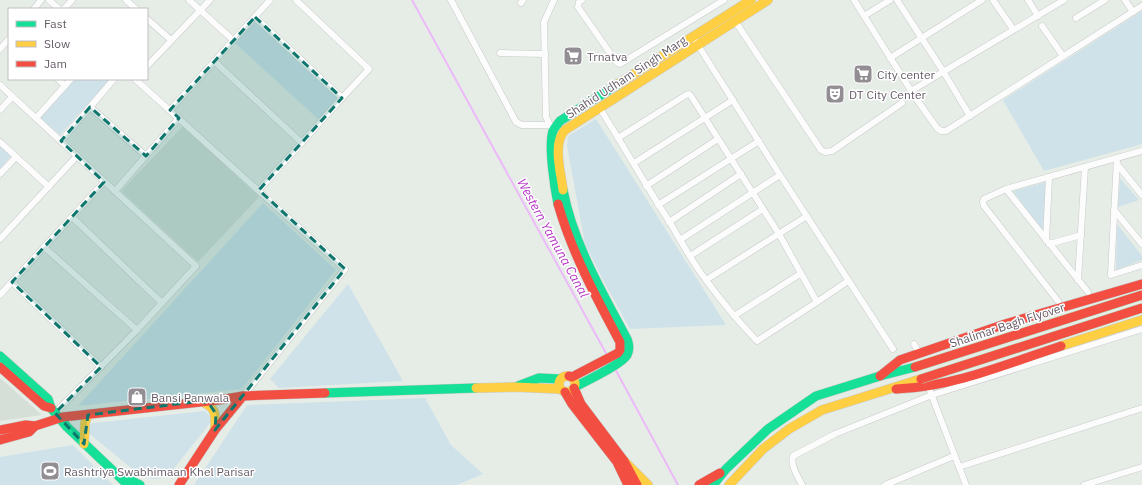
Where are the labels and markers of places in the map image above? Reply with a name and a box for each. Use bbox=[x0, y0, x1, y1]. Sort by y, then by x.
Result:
supermarket icon: Trnatva bbox=[562, 45, 584, 67]
place label: Trnatva bbox=[587, 49, 628, 64]
supermarket icon: City center bbox=[852, 63, 874, 85]
place label: City center bbox=[877, 67, 936, 82]
theatre icon: DT City Center bbox=[824, 83, 846, 105]
place label: DT City Center bbox=[849, 87, 927, 102]
shop icon: Bansi Panwala bbox=[126, 386, 148, 408]
place label: Bansi Panwala bbox=[151, 390, 230, 405]
sports icon: Rashtriya Swabhimaan Khel Parisar bbox=[39, 460, 61, 482]
place label: Rashtriya Swabhimaan Khel Parisar bbox=[64, 464, 255, 479]

